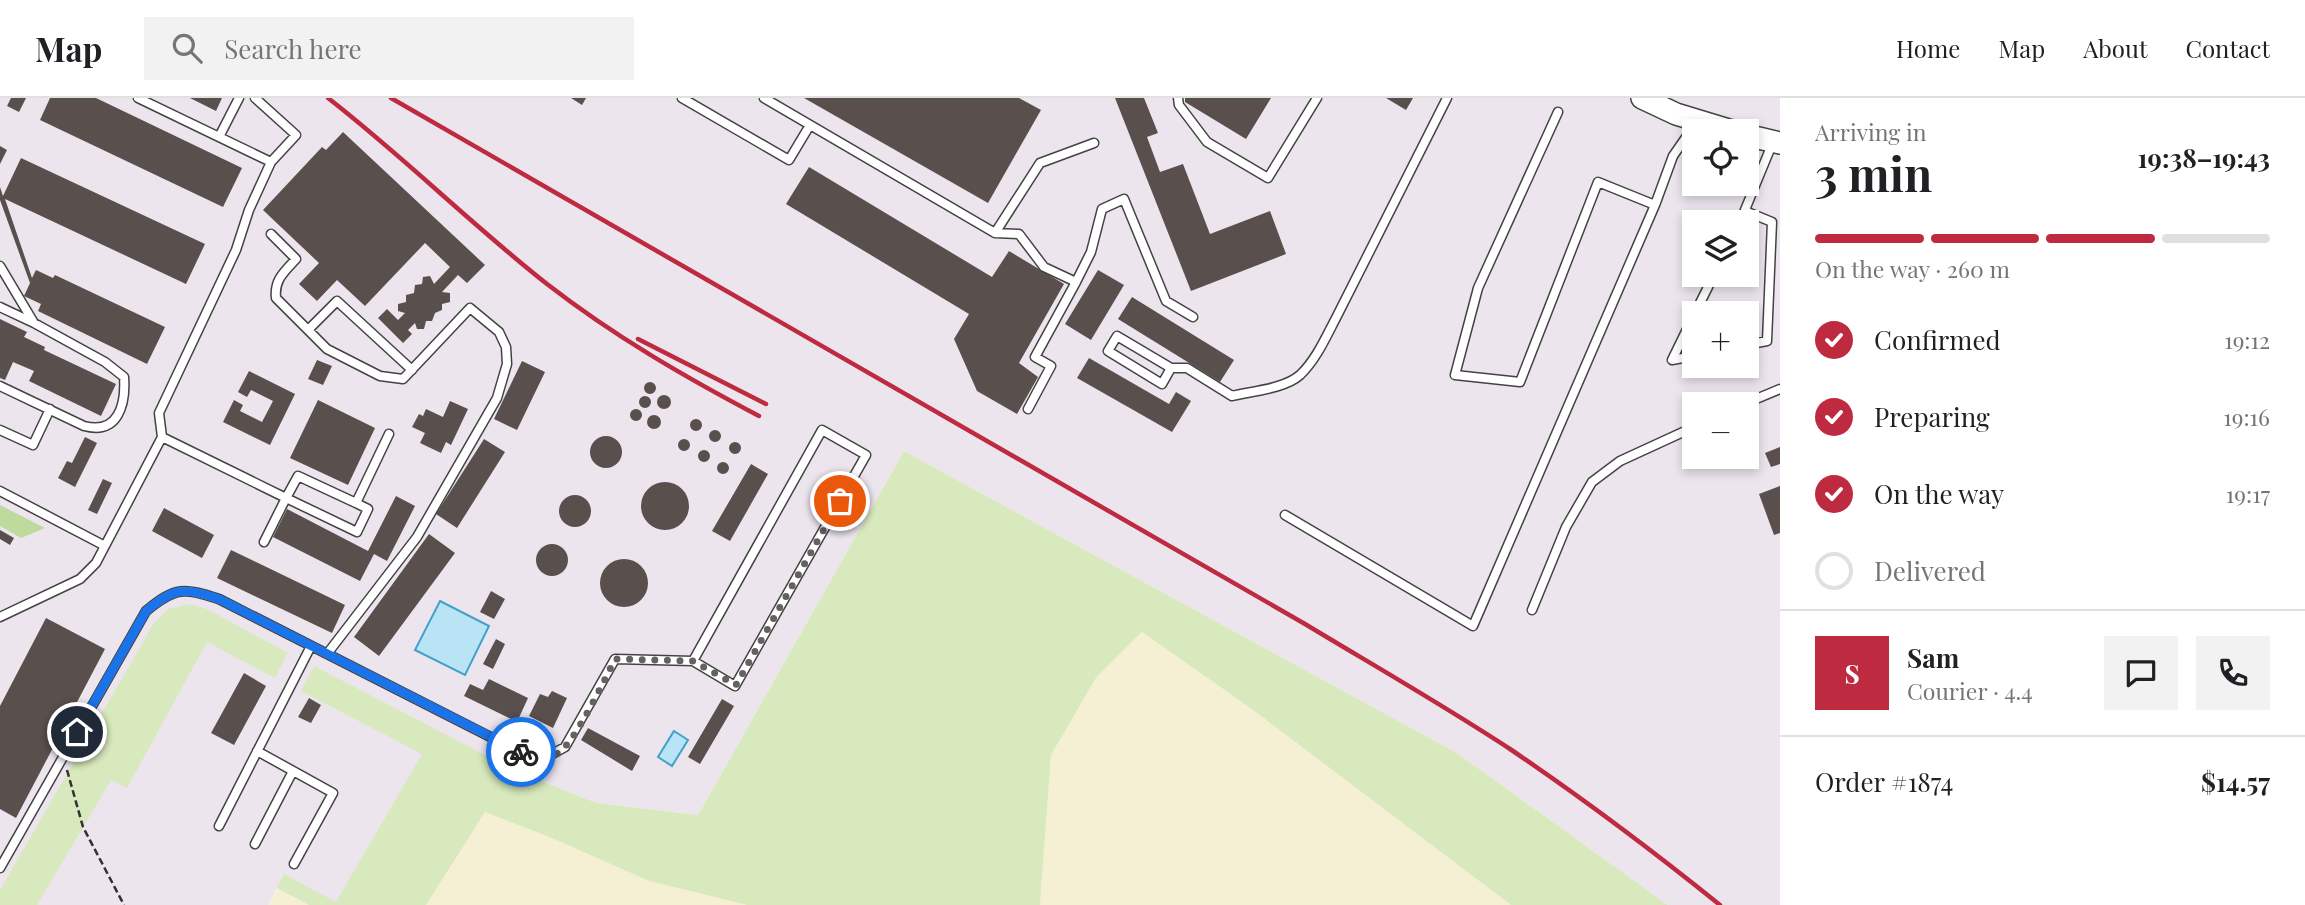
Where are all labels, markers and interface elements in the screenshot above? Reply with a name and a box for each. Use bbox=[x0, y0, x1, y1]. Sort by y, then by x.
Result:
search box bbox=[144, 17, 634, 80]
text: Map bbox=[35, 26, 102, 70]
icon: search bbox=[168, 29, 206, 67]
text: Search here bbox=[224, 31, 362, 66]
text: Home bbox=[1896, 32, 1960, 64]
text: Map bbox=[1998, 32, 2045, 64]
text: About bbox=[2083, 32, 2147, 64]
text: Contact bbox=[2185, 32, 2270, 64]
text: Arriving in bbox=[1815, 116, 1927, 147]
map controls bbox=[1682, 119, 1759, 469]
button: locate bbox=[1682, 119, 1759, 196]
text: 19:38–19:43 bbox=[2138, 140, 2270, 175]
text: 3 min bbox=[1815, 142, 1932, 204]
button: layers bbox=[1682, 210, 1759, 287]
text: On the way · 260 m bbox=[1815, 253, 2010, 284]
button: + bbox=[1682, 301, 1759, 378]
icon: check bbox=[1815, 321, 1853, 359]
text: Confirmed bbox=[1874, 322, 2001, 357]
text: 19:12 bbox=[2224, 324, 2270, 355]
button: − bbox=[1682, 392, 1759, 469]
icon: check bbox=[1815, 398, 1853, 436]
text: Preparing bbox=[1874, 399, 1990, 434]
text: 19:16 bbox=[2223, 401, 2270, 432]
pin bbox=[810, 471, 870, 531]
icon: check bbox=[1815, 475, 1853, 513]
text: On the way bbox=[1874, 476, 2004, 511]
text: 19:17 bbox=[2226, 478, 2270, 509]
icon: bag bbox=[821, 482, 859, 520]
text: Delivered bbox=[1874, 553, 1986, 588]
button: chat bbox=[2104, 636, 2178, 710]
button: phone bbox=[2196, 636, 2270, 710]
text: Sam bbox=[1907, 640, 1959, 675]
text: S bbox=[1844, 656, 1860, 691]
text: Courier · 4.4 bbox=[1907, 675, 2033, 706]
pin bbox=[47, 702, 107, 762]
icon: home bbox=[58, 713, 96, 751]
courier bbox=[486, 717, 556, 787]
icon: bike bbox=[502, 733, 540, 771]
text: Order #1874 bbox=[1815, 764, 1953, 799]
text: $14.57 bbox=[2201, 764, 2270, 799]

